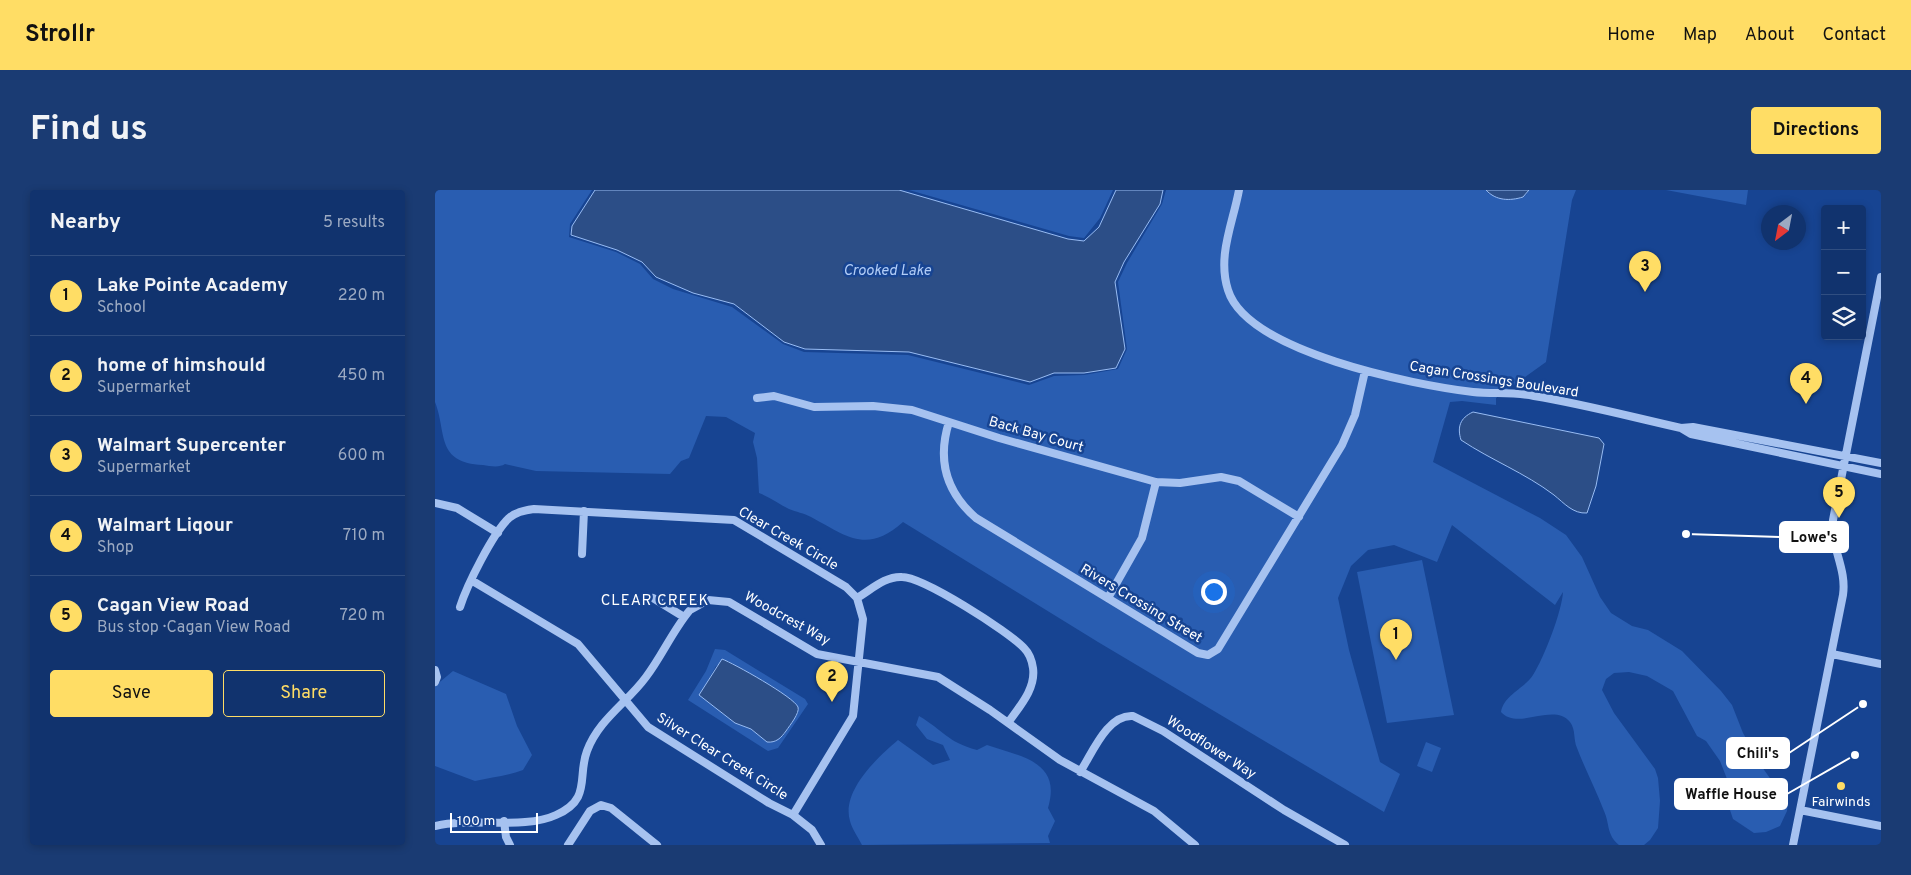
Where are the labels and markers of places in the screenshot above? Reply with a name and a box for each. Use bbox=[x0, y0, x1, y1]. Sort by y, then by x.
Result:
pin: 3 bbox=[1629, 251, 1661, 292]
pin: 4 bbox=[1790, 363, 1822, 404]
pin: 5 bbox=[1823, 477, 1855, 518]
callout: Lowe's bbox=[1780, 522, 1848, 552]
pin: 1 bbox=[1380, 619, 1412, 660]
pin: 2 bbox=[816, 661, 848, 702]
callout: Chili's bbox=[1727, 738, 1789, 768]
callout: Waffle House bbox=[1675, 779, 1787, 809]
marker: Fairwinds bbox=[1835, 780, 1847, 792]
place label: Fairwinds bbox=[1811, 794, 1871, 811]

